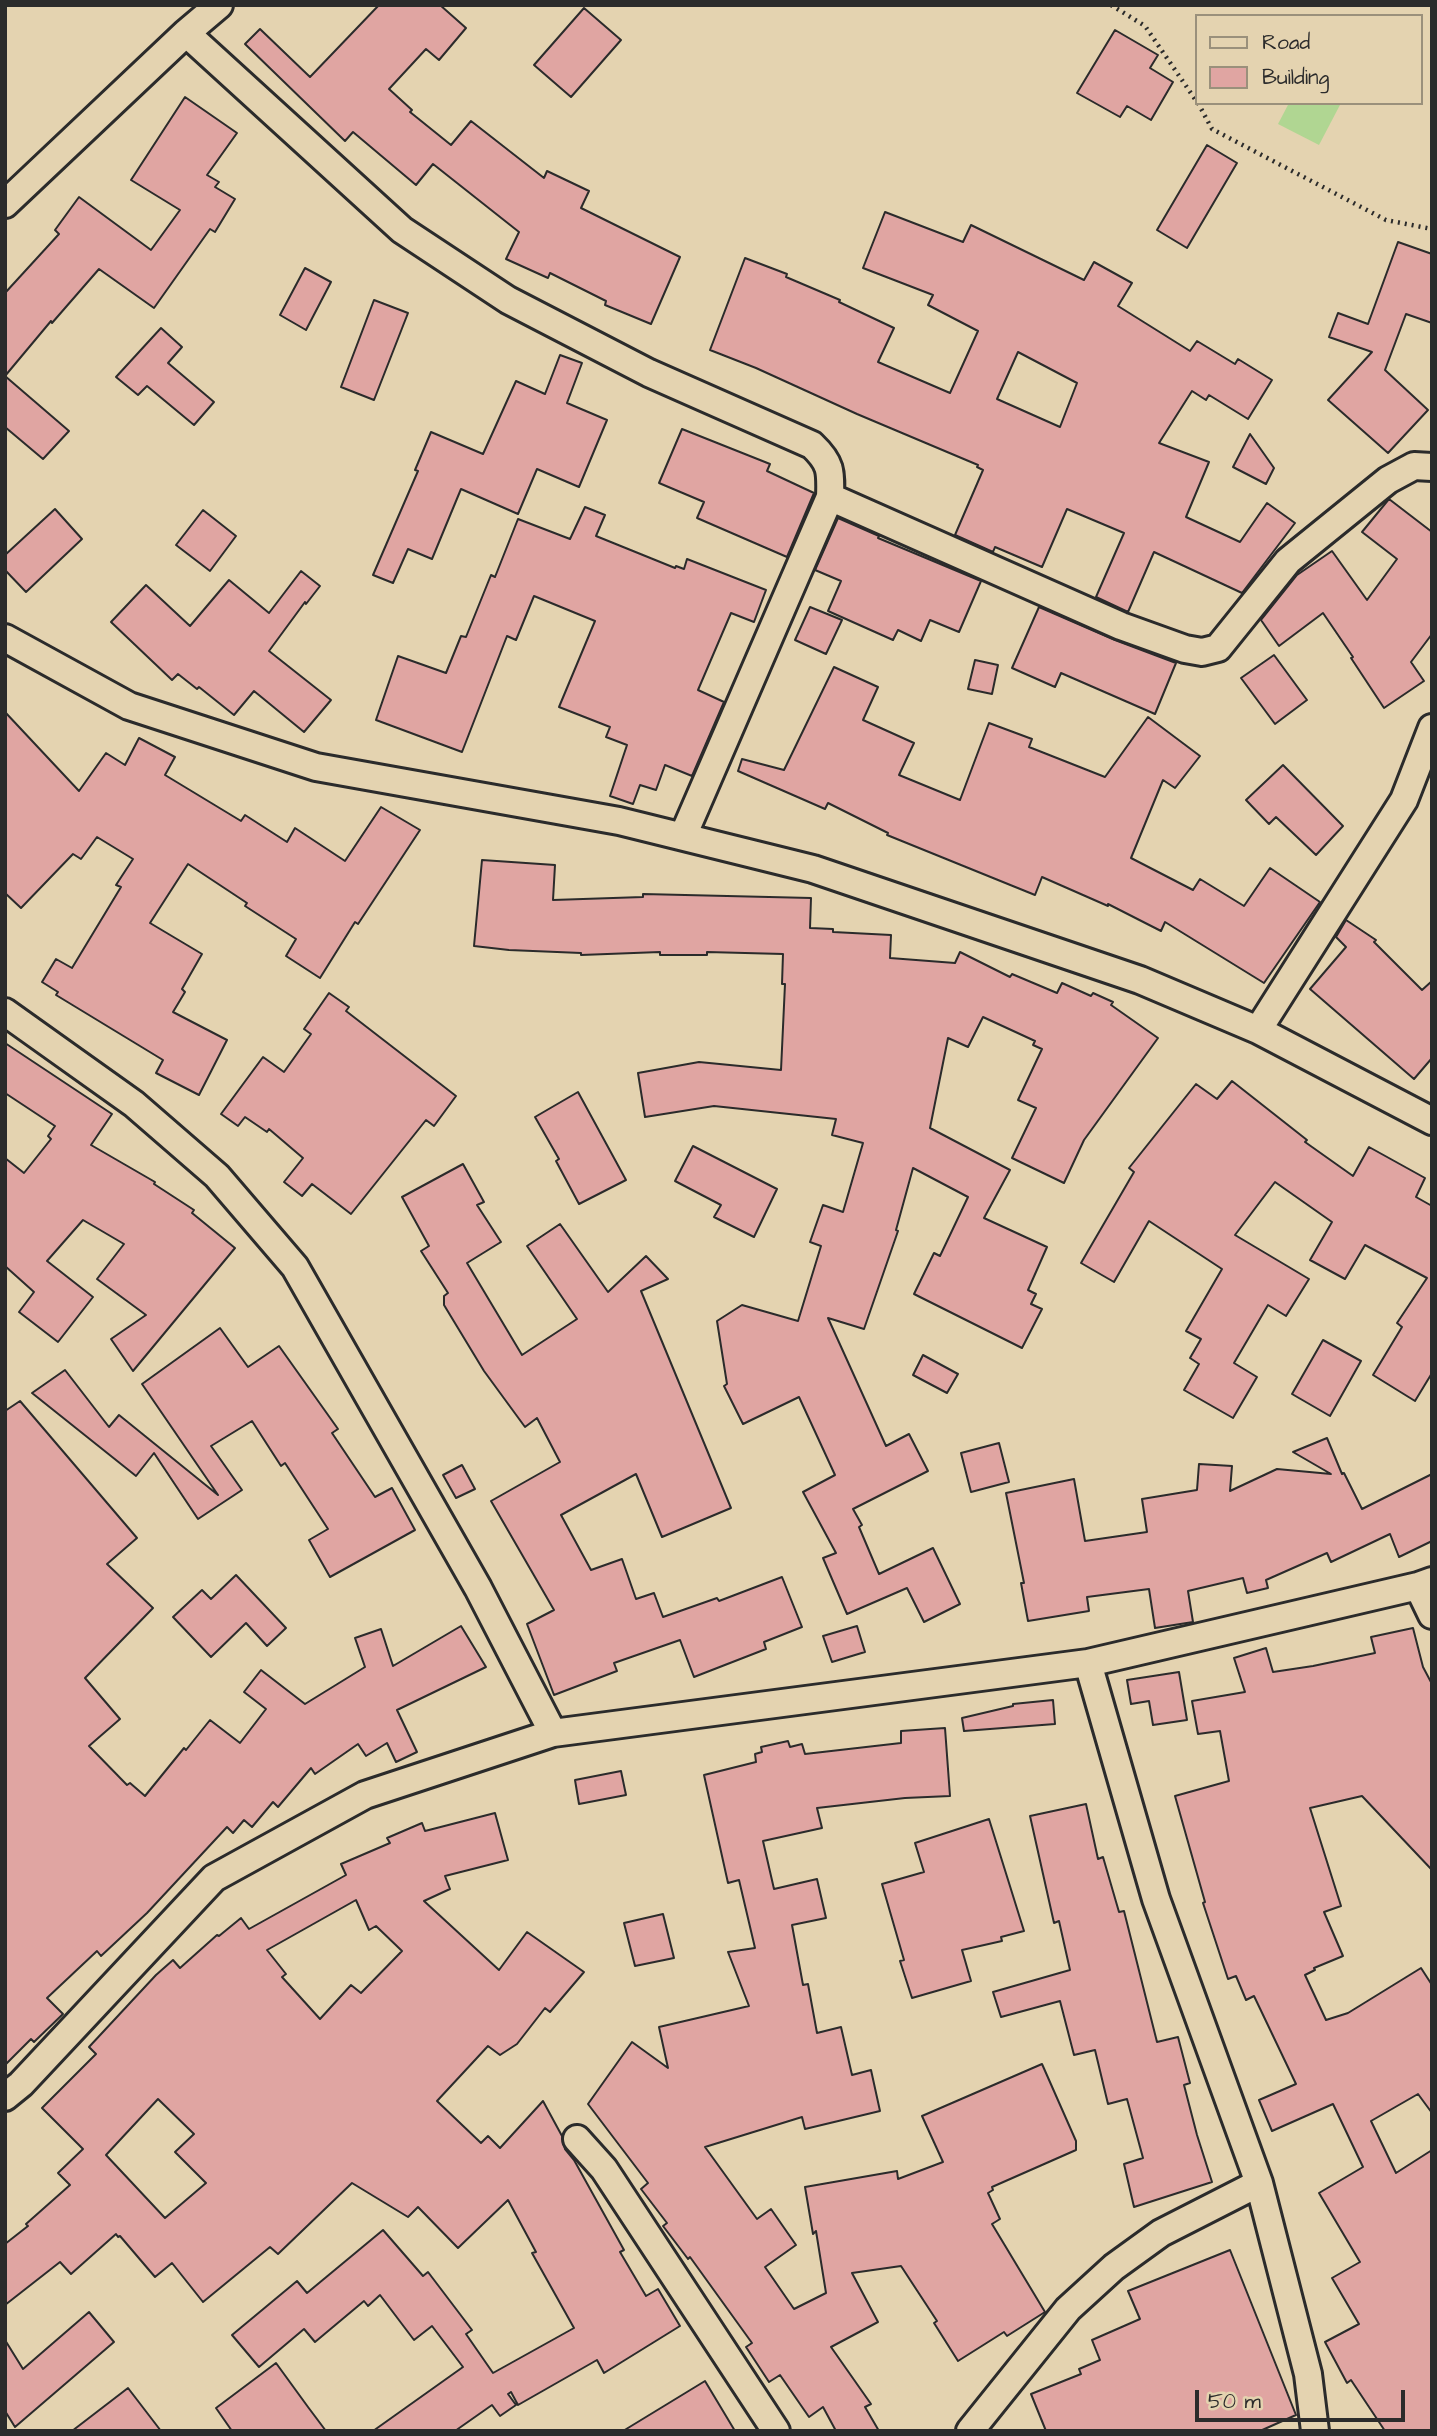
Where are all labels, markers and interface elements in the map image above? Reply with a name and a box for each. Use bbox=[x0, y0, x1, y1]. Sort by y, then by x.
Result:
legend bbox=[1196, 14, 1423, 105]
text: Road bbox=[1262, 28, 1310, 57]
text: Building bbox=[1262, 63, 1329, 92]
scale bar bbox=[1199, 2376, 1409, 2420]
text: 50 m bbox=[1208, 2387, 1261, 2416]

